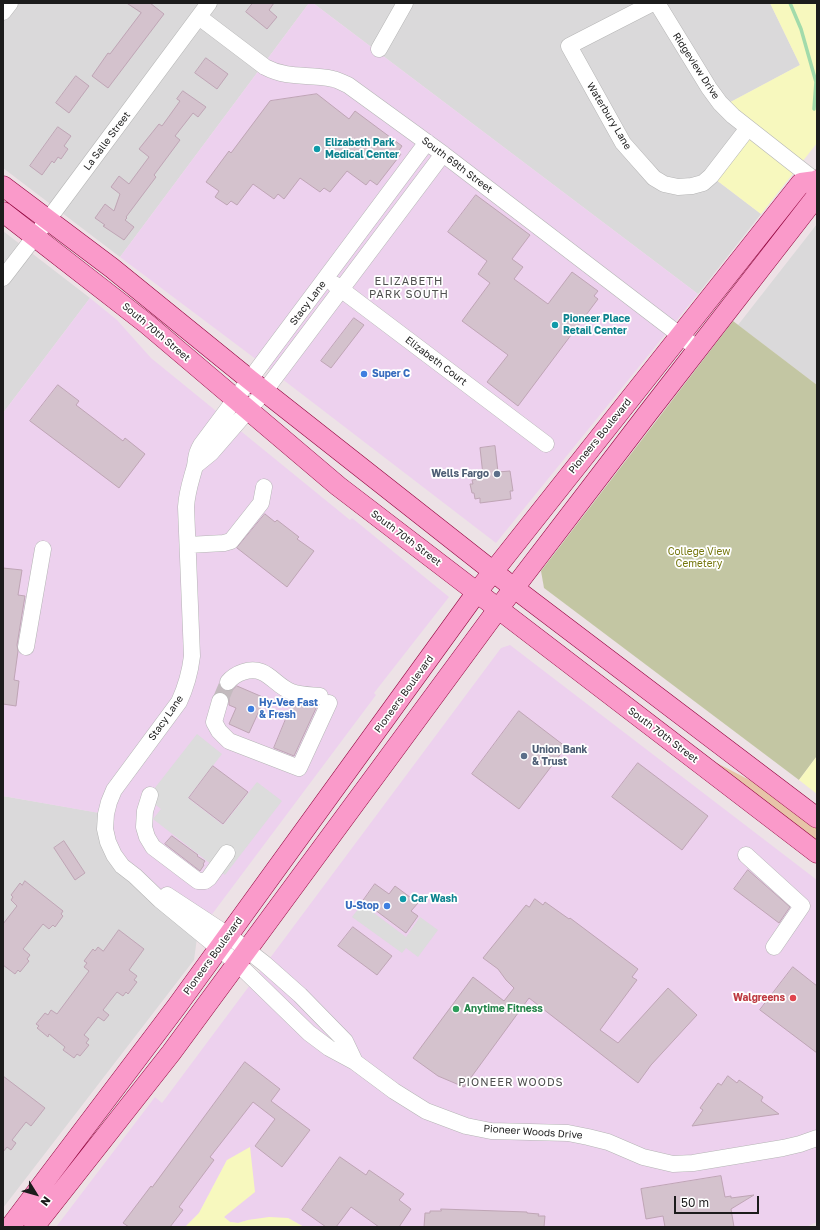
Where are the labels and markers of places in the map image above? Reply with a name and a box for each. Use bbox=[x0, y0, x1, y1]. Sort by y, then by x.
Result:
place label: Elizabeth Park Medical Center bbox=[325, 137, 399, 160]
marker: Elizabeth Park Medical Center bbox=[312, 144, 322, 154]
place label: Pioneer Place Retail Center bbox=[563, 313, 630, 336]
marker: Pioneer Place Retail Center bbox=[550, 320, 560, 330]
place label: Super C bbox=[372, 368, 410, 380]
marker: Super C bbox=[359, 369, 369, 379]
place label: Wells Fargo bbox=[431, 468, 489, 480]
marker: Wells Fargo bbox=[492, 469, 502, 479]
place label: Hy-Vee Fast & Fresh bbox=[259, 697, 318, 720]
marker: Hy-Vee Fast & Fresh bbox=[246, 704, 256, 714]
place label: Union Bank & Trust bbox=[532, 744, 587, 768]
marker: Union Bank & Trust bbox=[519, 751, 529, 761]
place label: Car Wash bbox=[411, 893, 457, 905]
marker: Car Wash bbox=[398, 894, 408, 904]
place label: U-Stop bbox=[345, 900, 379, 912]
marker: U-Stop bbox=[382, 901, 392, 911]
place label: Walgreens bbox=[733, 992, 785, 1004]
marker: Walgreens bbox=[788, 993, 798, 1003]
place label: Anytime Fitness bbox=[464, 1003, 543, 1015]
marker: Anytime Fitness bbox=[451, 1004, 461, 1014]

